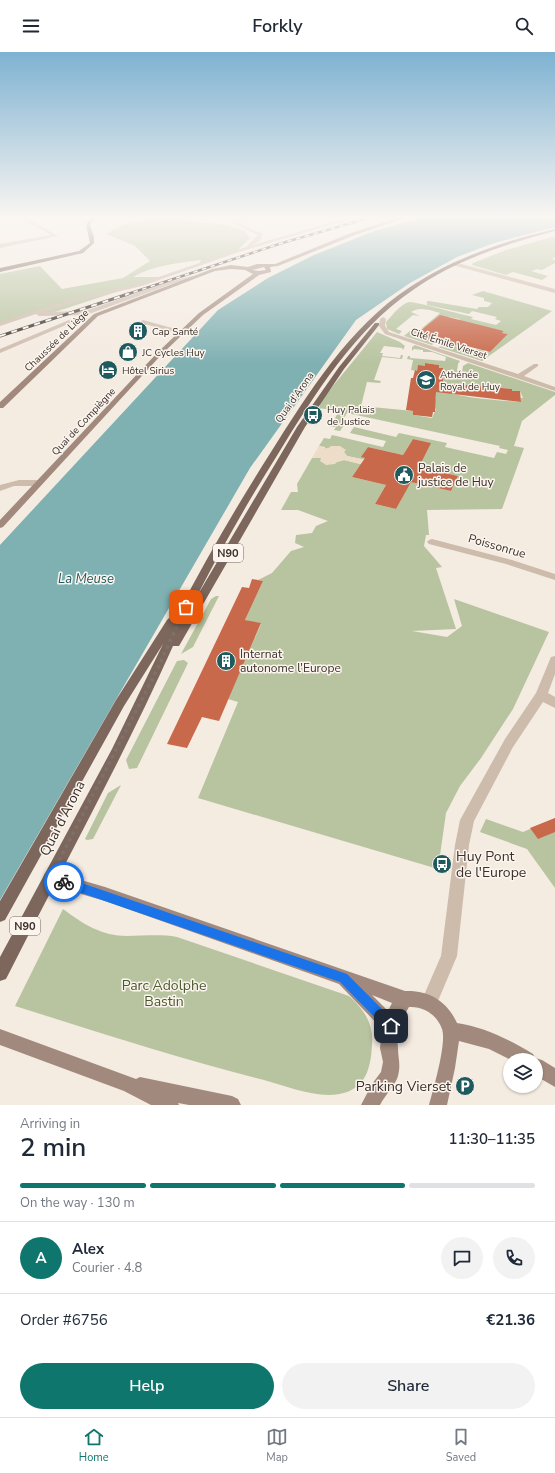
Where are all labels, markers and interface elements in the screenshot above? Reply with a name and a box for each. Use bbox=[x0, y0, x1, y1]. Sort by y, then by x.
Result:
text: Forkly bbox=[252, 14, 303, 38]
icon: menu bbox=[20, 15, 42, 37]
icon: search bbox=[513, 15, 535, 37]
street label: Chaussée de Liège bbox=[22, 306, 92, 375]
building icon: Cap Santé bbox=[127, 320, 149, 342]
place label: Cap Santé bbox=[152, 325, 198, 339]
street label: Cité Émile Vierset bbox=[409, 325, 489, 363]
shop icon: JC Cycles Huy bbox=[117, 341, 139, 363]
place label: JC Cycles Huy bbox=[141, 346, 206, 360]
hotel icon: Hôtel Sirius bbox=[97, 359, 119, 381]
place label: Hôtel Sirius bbox=[122, 364, 174, 378]
place label: Athénée Royal de Huy bbox=[440, 368, 501, 394]
street label: Quai d'Arona bbox=[272, 369, 317, 426]
school or university icon: Athénée Royal de Huy bbox=[415, 369, 437, 391]
street label: Quai de Compiègne bbox=[49, 385, 119, 459]
place label: Huy Palais de Justice bbox=[327, 403, 375, 429]
bus stop icon: Huy Palais de Justice bbox=[302, 404, 324, 426]
place label: Palais de justice de Huy bbox=[417, 460, 494, 490]
public building icon: Palais de justice de Huy bbox=[393, 464, 415, 486]
street label: Poissonrue bbox=[466, 530, 528, 562]
road number: N90 bbox=[213, 544, 243, 562]
water label: La Meuse bbox=[58, 570, 114, 588]
pin bbox=[169, 590, 203, 624]
icon: bag bbox=[175, 596, 197, 618]
place label: Internat autonome l'Europe bbox=[240, 646, 341, 676]
building icon: Internat autonome l'Europe bbox=[215, 650, 237, 672]
street label: Quai d'Arona bbox=[35, 777, 90, 859]
place label: Huy Pont de l'Europe bbox=[456, 847, 526, 882]
bus stop icon: Huy Pont de l'Europe bbox=[431, 853, 453, 875]
courier bbox=[44, 862, 84, 902]
icon: bike bbox=[53, 871, 75, 893]
road number: N90 bbox=[10, 917, 40, 935]
park label: Parc Adolphe Bastin bbox=[122, 976, 206, 1011]
pin bbox=[374, 1009, 408, 1043]
icon: home bbox=[380, 1015, 402, 1037]
map controls bbox=[503, 1053, 543, 1093]
button: layers bbox=[503, 1053, 543, 1093]
parking icon: Parking Vierset bbox=[454, 1075, 476, 1097]
place label: Parking Vierset bbox=[356, 1077, 451, 1096]
text: Arriving in bbox=[20, 1115, 80, 1133]
text: 11:30–11:35 bbox=[448, 1129, 535, 1149]
text: 2 min bbox=[20, 1130, 86, 1165]
text: On the way · 130 m bbox=[20, 1194, 135, 1212]
button: chat bbox=[441, 1237, 483, 1279]
button: phone bbox=[493, 1237, 535, 1279]
text: Alex bbox=[72, 1239, 104, 1259]
text: A bbox=[35, 1248, 47, 1268]
text: Courier · 4.8 bbox=[72, 1259, 142, 1277]
text: Order #6756 bbox=[20, 1310, 108, 1330]
text: €21.36 bbox=[486, 1310, 535, 1330]
button: Help bbox=[20, 1363, 274, 1409]
button: Share bbox=[282, 1363, 535, 1409]
tab: Home bbox=[79, 1426, 109, 1465]
tab: Map bbox=[266, 1426, 288, 1465]
tab: Saved bbox=[446, 1426, 476, 1465]

